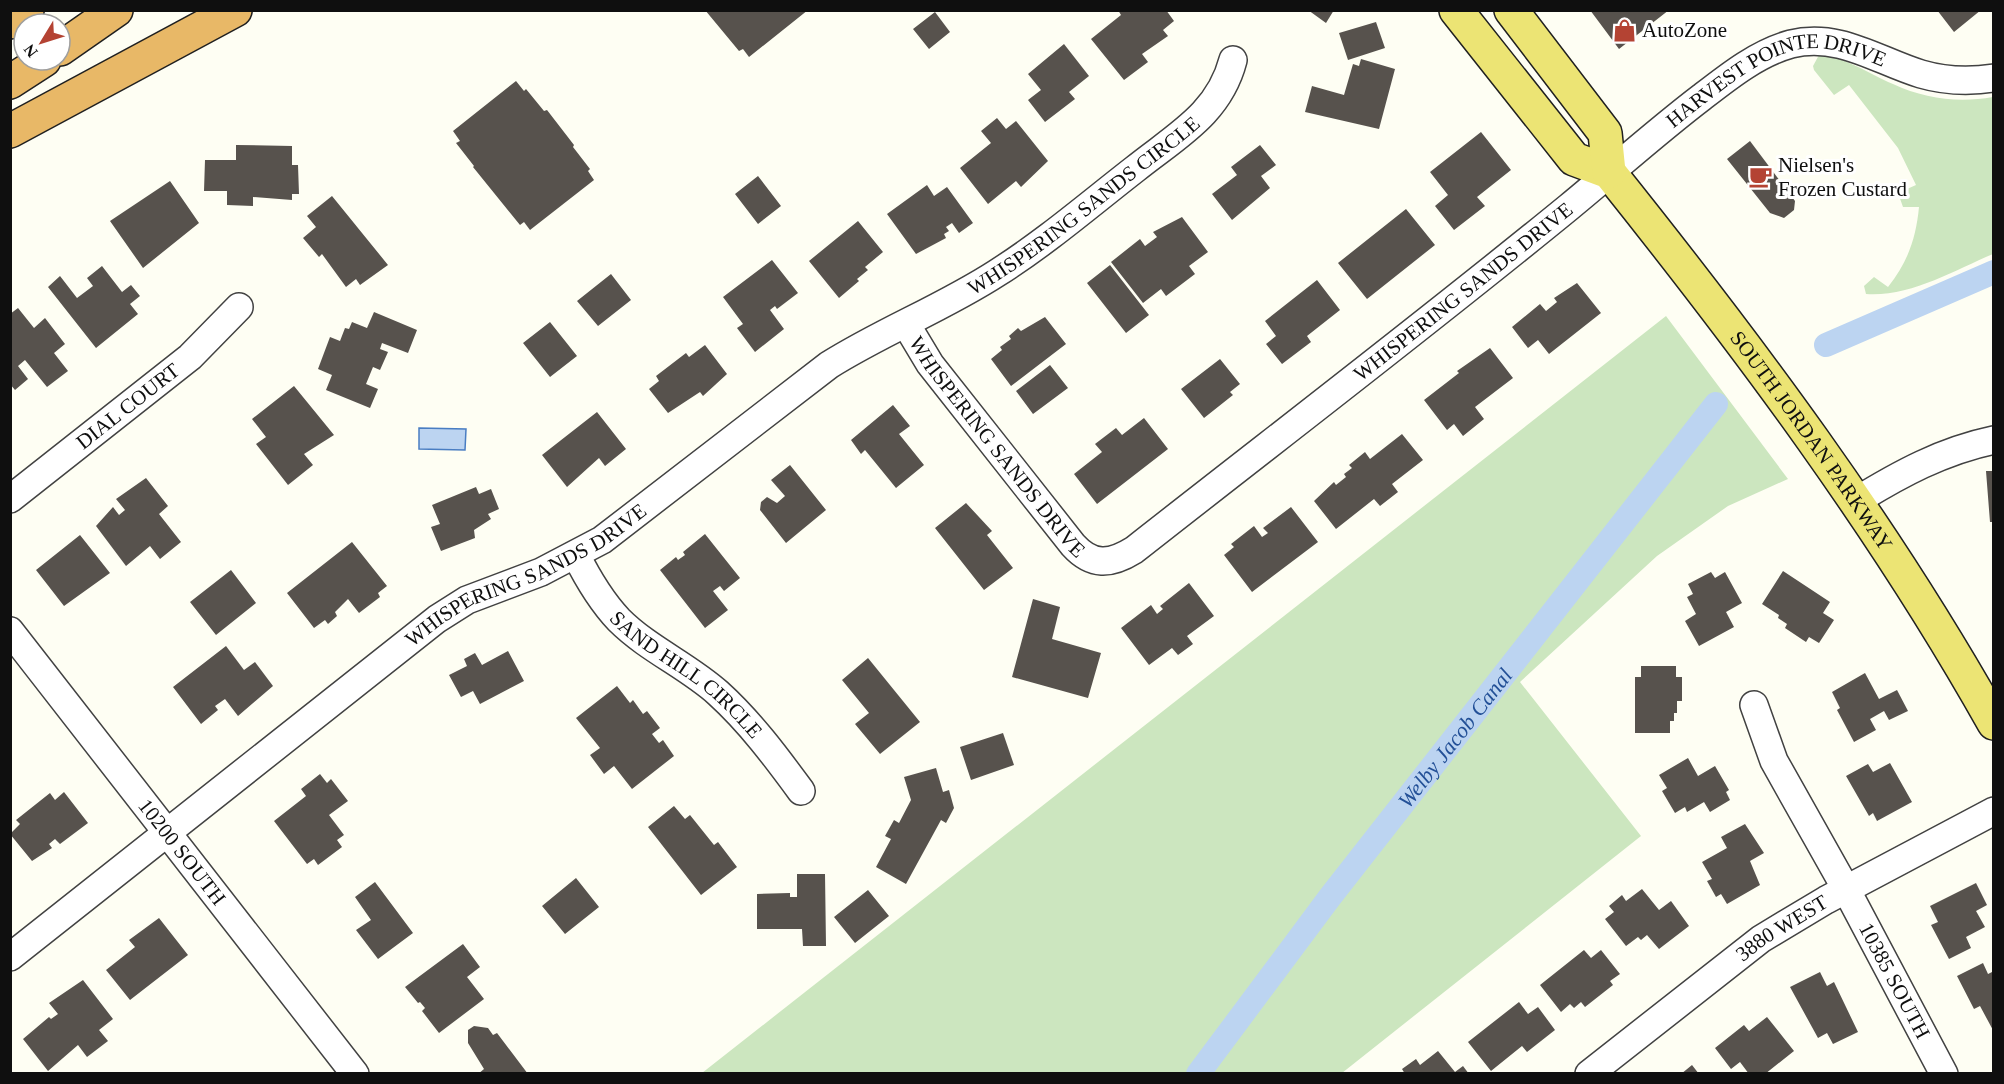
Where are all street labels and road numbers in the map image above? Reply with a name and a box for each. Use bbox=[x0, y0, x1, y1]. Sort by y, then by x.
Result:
street label: HARVEST POINTE DRIVE bbox=[1661, 29, 1890, 133]
street label: WHISPERING SANDS CIRCLE bbox=[963, 111, 1205, 300]
street label: WHISPERING SANDS DRIVE bbox=[1349, 197, 1577, 386]
street label: SOUTH JORDAN PARKWAY bbox=[1725, 326, 1897, 555]
street label: WHISPERING SANDS DRIVE bbox=[904, 332, 1090, 562]
street label: DIAL COURT bbox=[71, 358, 184, 454]
street label: WHISPERING SANDS DRIVE bbox=[400, 498, 651, 651]
street label: SAND HILL CIRCLE bbox=[605, 606, 767, 743]
street label: 10200 SOUTH bbox=[133, 794, 231, 910]
street label: 3880 WEST bbox=[1731, 890, 1832, 966]
street label: 10385 SOUTH bbox=[1854, 919, 1935, 1043]

